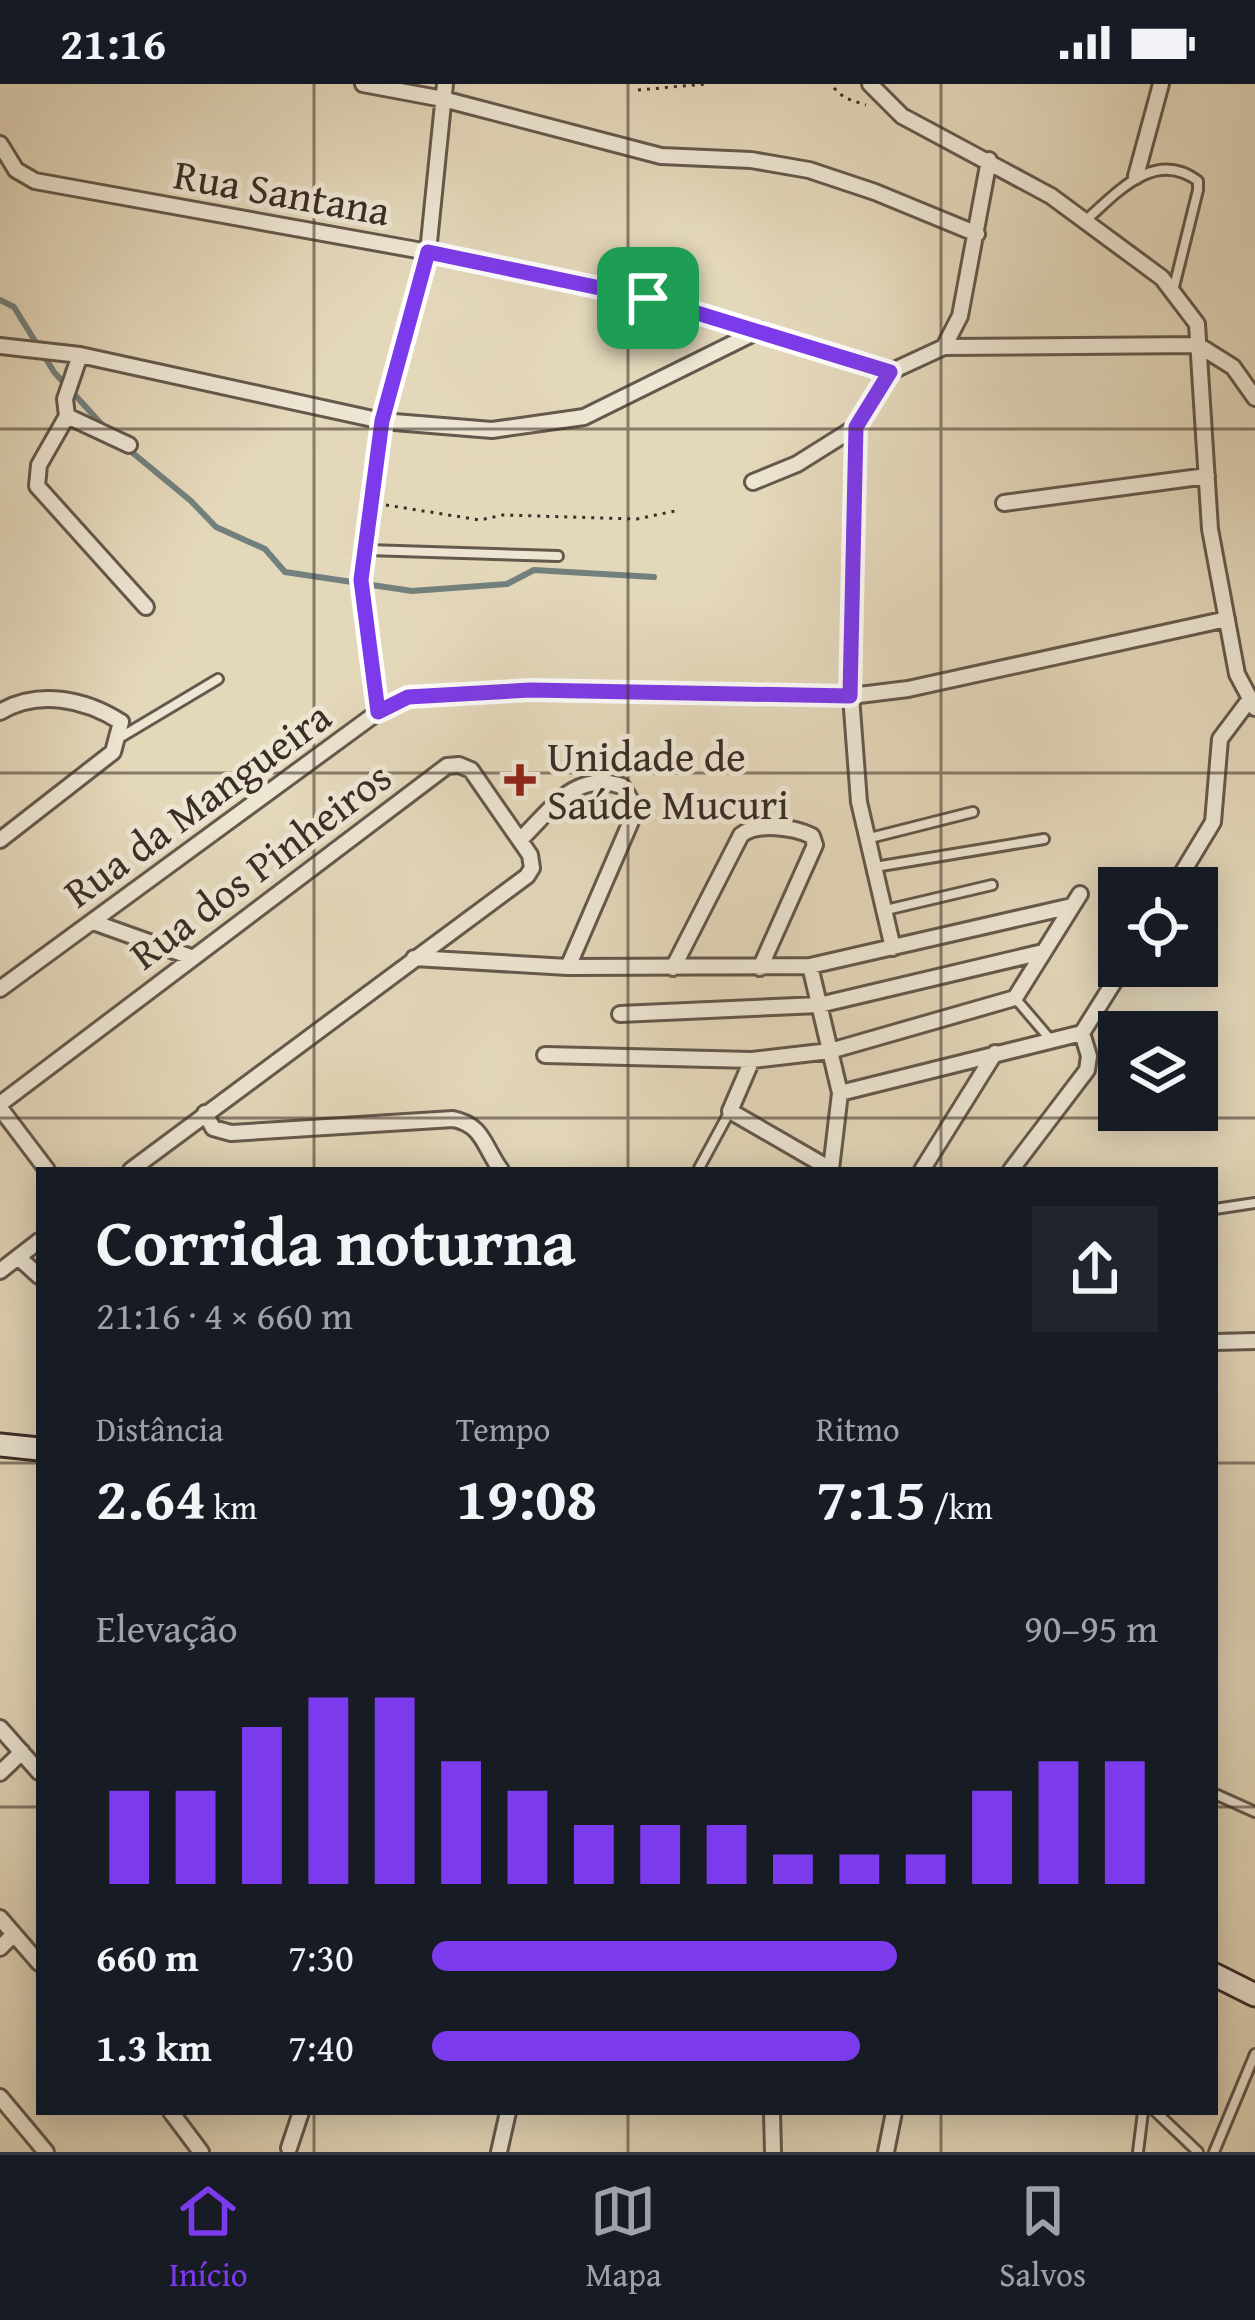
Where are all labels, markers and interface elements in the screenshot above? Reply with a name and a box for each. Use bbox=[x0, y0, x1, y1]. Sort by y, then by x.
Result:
text: 21:16 bbox=[60, 10, 166, 75]
street label: Rua Santana bbox=[169, 143, 395, 241]
pin bbox=[597, 247, 699, 349]
icon: arrive bbox=[615, 265, 681, 331]
street label: Rua da Mangueira bbox=[50, 686, 343, 922]
place label: Unidade de Saúde Mucuri bbox=[547, 725, 789, 834]
street label: Rua dos Pinheiros bbox=[116, 746, 403, 983]
marker: Unidade de Saúde Mucuri bbox=[504, 764, 536, 796]
map controls bbox=[1098, 867, 1218, 1131]
button: locate bbox=[1098, 867, 1218, 987]
button: layers bbox=[1098, 1011, 1218, 1131]
text: Corrida noturna bbox=[96, 1192, 576, 1289]
button: share bbox=[1032, 1206, 1158, 1332]
text: 21:16 · 4 × 660 m bbox=[96, 1286, 353, 1343]
text: Distância bbox=[96, 1405, 224, 1453]
text: Tempo bbox=[456, 1405, 550, 1453]
text: Ritmo bbox=[816, 1405, 900, 1453]
text: 2.64 bbox=[96, 1453, 206, 1541]
text: 19:08 bbox=[456, 1453, 597, 1541]
text: 7:15 bbox=[816, 1453, 926, 1541]
text: km bbox=[206, 1483, 257, 1531]
text: /km bbox=[926, 1483, 993, 1531]
text: Elevação bbox=[96, 1599, 238, 1656]
text: 90–95 m bbox=[1024, 1599, 1158, 1656]
text: 660 m bbox=[96, 1928, 199, 1985]
text: 7:30 bbox=[288, 1928, 354, 1985]
text: 1.3 km bbox=[96, 2018, 212, 2075]
text: 7:40 bbox=[288, 2018, 354, 2075]
tab: Início bbox=[169, 2178, 248, 2298]
tab: Mapa bbox=[585, 2178, 662, 2298]
tab: Salvos bbox=[999, 2178, 1086, 2298]

